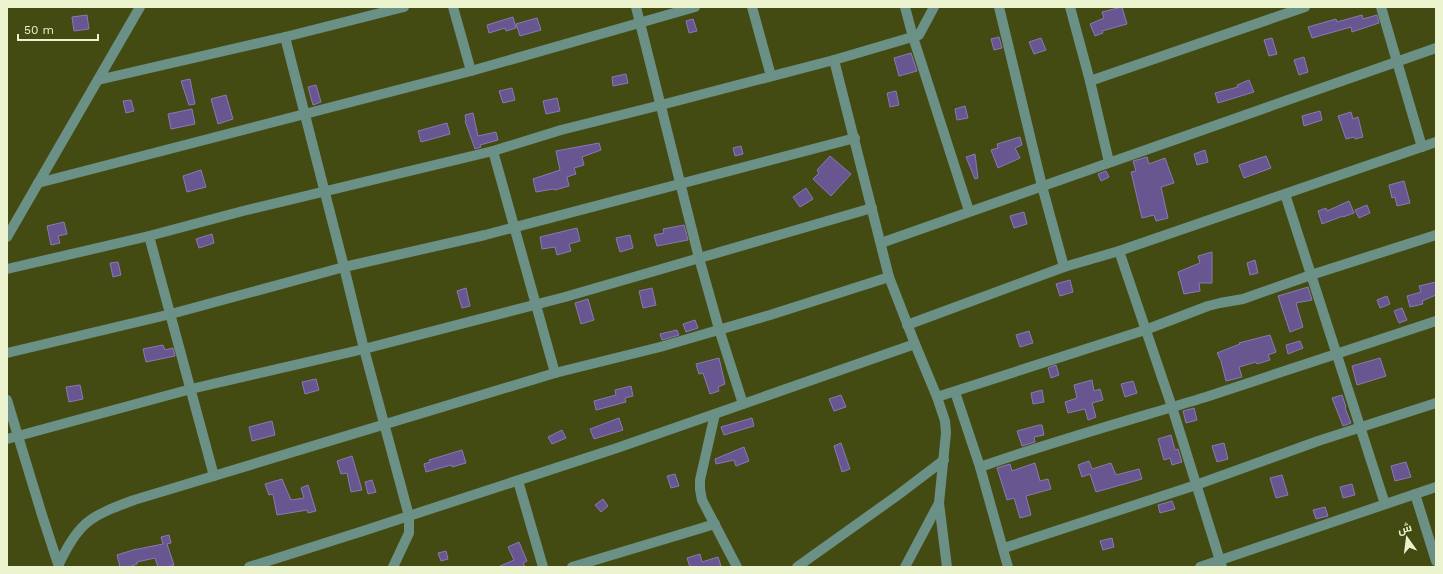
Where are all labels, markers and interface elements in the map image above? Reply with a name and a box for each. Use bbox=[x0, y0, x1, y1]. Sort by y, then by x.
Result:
scale bar bbox=[18, 16, 98, 42]
text: 50 m bbox=[24, 23, 54, 37]
north arrow bbox=[1387, 518, 1427, 558]
text: ش bbox=[1396, 521, 1413, 537]

